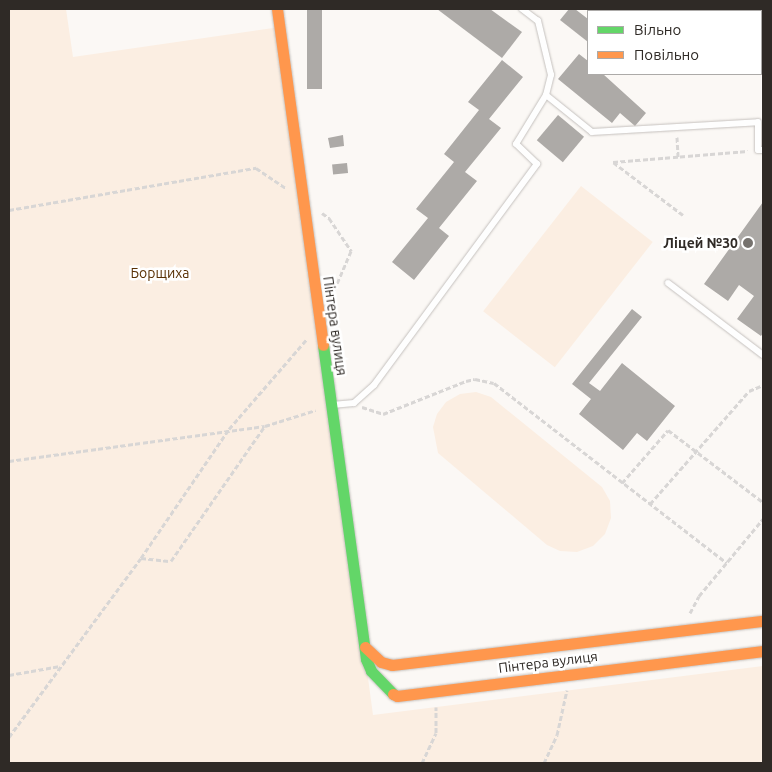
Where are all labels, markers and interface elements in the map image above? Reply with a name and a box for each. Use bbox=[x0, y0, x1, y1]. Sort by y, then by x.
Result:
legend bbox=[587, 10, 762, 75]
text: Вільно bbox=[634, 21, 681, 38]
text: Повільно bbox=[634, 46, 699, 63]
place label: Ліцей №30 bbox=[663, 235, 738, 251]
marker: Ліцей №30 bbox=[742, 237, 754, 249]
park label: Борщиха bbox=[130, 265, 190, 281]
street label: Пінтера вулиця bbox=[320, 275, 350, 377]
street label: Пінтера вулиця bbox=[497, 648, 599, 676]

